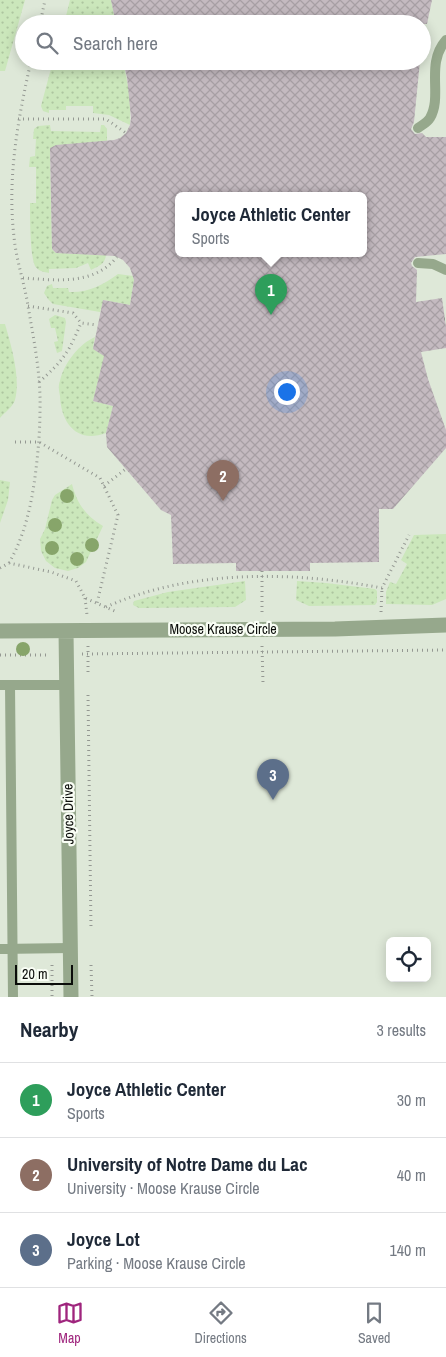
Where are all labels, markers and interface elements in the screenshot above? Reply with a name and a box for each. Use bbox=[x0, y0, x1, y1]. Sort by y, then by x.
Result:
search box bbox=[15, 15, 431, 70]
icon: search bbox=[33, 29, 61, 57]
text: Search here bbox=[73, 30, 158, 56]
popup bbox=[175, 192, 367, 257]
text: Joyce Athletic Center bbox=[192, 201, 350, 227]
text: Sports bbox=[192, 227, 230, 249]
pin: 1 bbox=[255, 274, 287, 315]
your location bbox=[274, 379, 300, 405]
pin: 2 bbox=[207, 460, 239, 501]
street label: Moose Krause Circle bbox=[169, 620, 277, 638]
pin: 3 bbox=[257, 759, 289, 800]
street label: Joyce Drive bbox=[58, 784, 78, 844]
map controls bbox=[386, 937, 431, 982]
button: locate bbox=[386, 937, 431, 982]
scale bar bbox=[15, 962, 72, 985]
text: 20 m bbox=[22, 965, 48, 983]
text: Nearby bbox=[20, 1015, 78, 1044]
text: 3 results bbox=[376, 1019, 426, 1041]
text: Joyce Athletic Center bbox=[67, 1076, 226, 1102]
text: 1 bbox=[32, 1089, 40, 1111]
text: 30 m bbox=[397, 1089, 426, 1111]
text: Sports bbox=[67, 1102, 105, 1124]
text: University of Notre Dame du Lac bbox=[67, 1151, 308, 1177]
text: 2 bbox=[32, 1164, 40, 1186]
text: 40 m bbox=[397, 1164, 426, 1186]
text: University · Moose Krause Circle bbox=[67, 1177, 260, 1199]
text: Joyce Lot bbox=[67, 1226, 140, 1252]
text: 3 bbox=[32, 1239, 40, 1261]
text: 140 m bbox=[390, 1239, 426, 1261]
text: Parking · Moose Krause Circle bbox=[67, 1252, 246, 1274]
tab: Map bbox=[56, 1299, 84, 1347]
tab: Directions bbox=[195, 1299, 247, 1347]
tab: Saved bbox=[358, 1299, 390, 1347]

